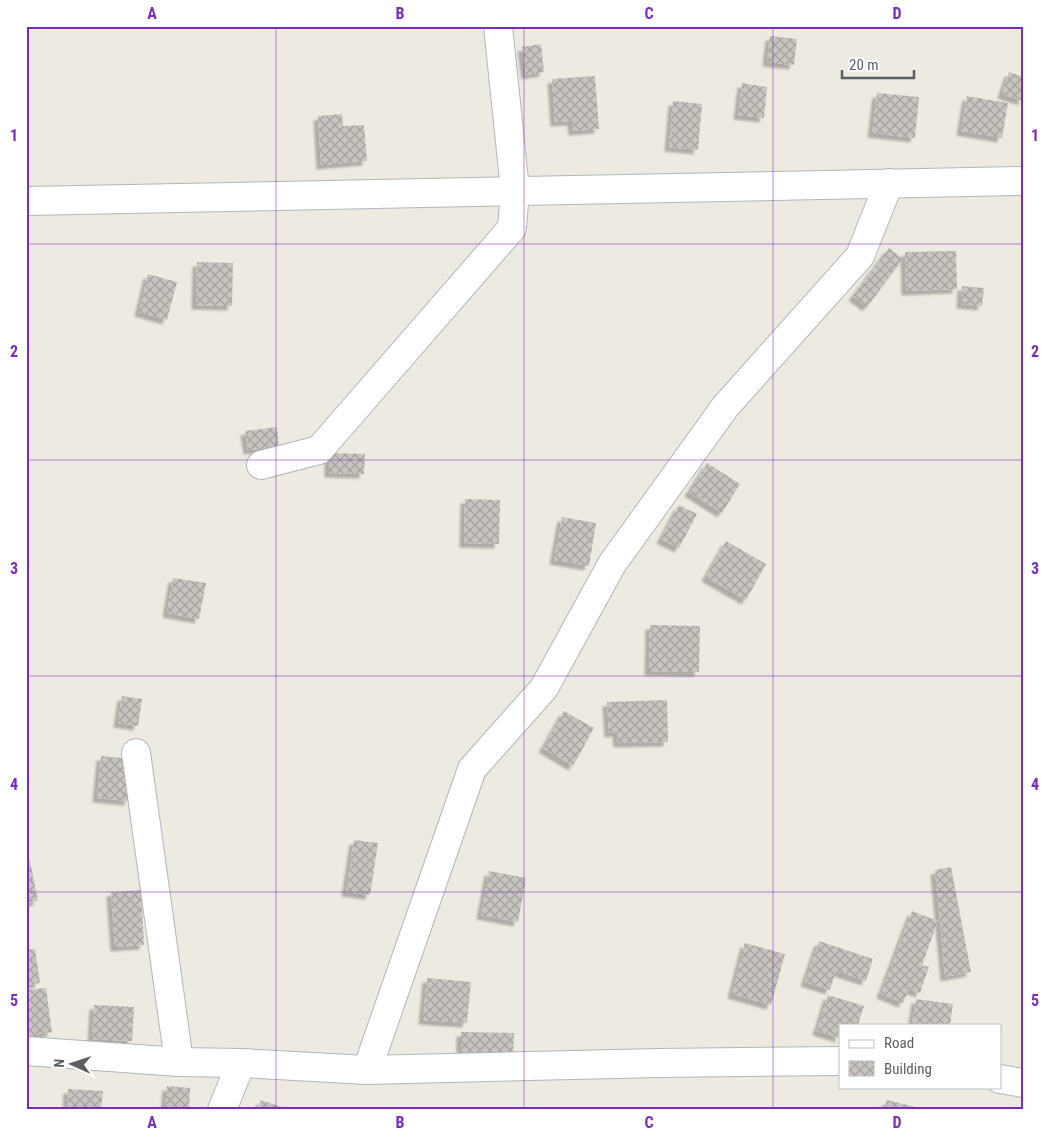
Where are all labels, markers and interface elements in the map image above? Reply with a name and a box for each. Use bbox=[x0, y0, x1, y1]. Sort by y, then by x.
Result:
text: A bbox=[147, 4, 157, 23]
text: B bbox=[396, 4, 405, 23]
text: C bbox=[644, 4, 654, 23]
text: D bbox=[892, 4, 902, 23]
scale bar bbox=[842, 48, 914, 80]
text: 20 m bbox=[849, 56, 879, 74]
text: 1 bbox=[10, 126, 18, 145]
text: 1 bbox=[1031, 126, 1039, 145]
text: 2 bbox=[10, 342, 18, 361]
text: 2 bbox=[1031, 342, 1039, 361]
text: 3 bbox=[10, 559, 18, 578]
text: 3 bbox=[1031, 559, 1039, 578]
text: 4 bbox=[10, 775, 18, 794]
text: 4 bbox=[1031, 775, 1039, 794]
text: 5 bbox=[10, 991, 18, 1010]
text: 5 bbox=[1031, 991, 1039, 1010]
legend bbox=[839, 1024, 1002, 1088]
text: Road bbox=[884, 1034, 914, 1052]
north arrow bbox=[48, 1038, 98, 1088]
text: N bbox=[51, 1059, 67, 1068]
text: Building bbox=[884, 1060, 932, 1078]
text: A bbox=[147, 1113, 157, 1132]
text: B bbox=[396, 1113, 405, 1132]
text: C bbox=[644, 1113, 654, 1132]
text: D bbox=[892, 1113, 902, 1132]

